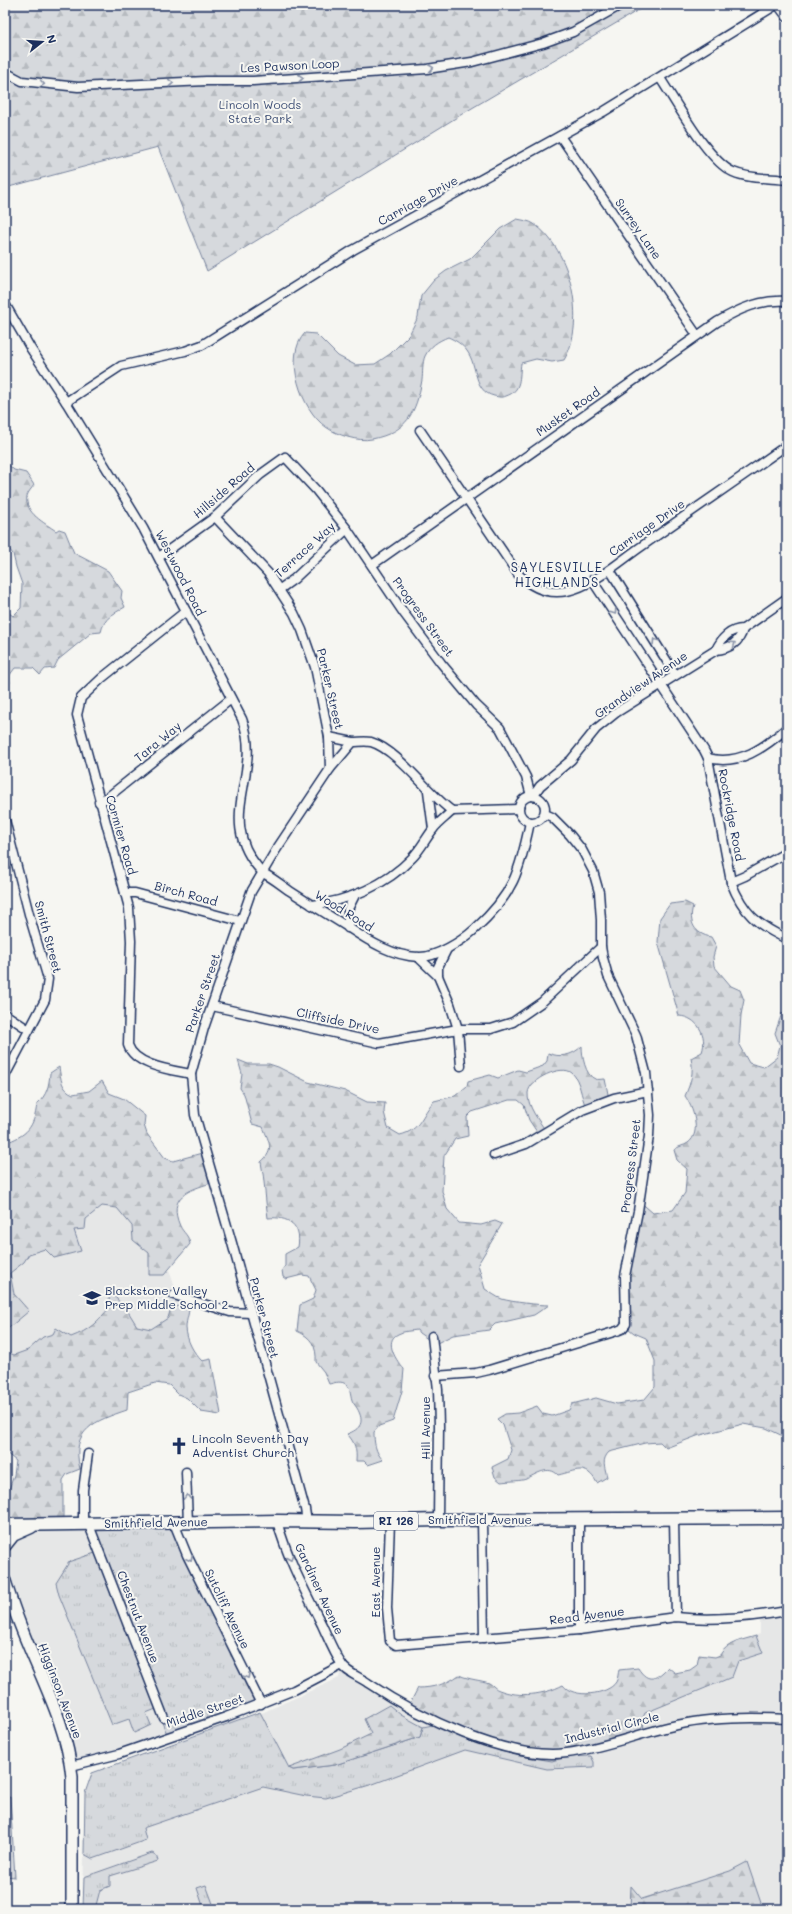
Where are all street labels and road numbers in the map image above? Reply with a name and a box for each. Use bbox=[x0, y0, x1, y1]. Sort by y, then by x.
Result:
street label: Les Pawson Loop bbox=[240, 54, 340, 76]
street label: Carriage Drive bbox=[375, 172, 460, 229]
street label: Surrey Lane bbox=[612, 195, 666, 262]
street label: Musket Road bbox=[532, 383, 603, 439]
street label: Hillside Road bbox=[189, 459, 258, 521]
street label: Carriage Drive bbox=[605, 495, 688, 559]
street label: Terrace Way bbox=[271, 518, 338, 581]
street label: Westwood Road bbox=[152, 527, 210, 618]
street label: Progress Street bbox=[390, 573, 458, 659]
street label: Parker Street bbox=[314, 647, 348, 731]
street label: Grandview Avenue bbox=[591, 647, 690, 721]
street label: Tara Way bbox=[131, 717, 184, 765]
street label: Rockridge Road bbox=[715, 767, 749, 863]
street label: Cormier Road bbox=[103, 793, 141, 877]
street label: Birch Road bbox=[153, 877, 220, 909]
street label: Wood Road bbox=[312, 886, 377, 935]
street label: Smith Street bbox=[32, 899, 66, 975]
street label: Parker Street bbox=[181, 951, 223, 1034]
street label: Cliffside Drive bbox=[295, 1003, 381, 1037]
street label: Progress Street bbox=[616, 1118, 644, 1214]
street label: Parker Street bbox=[247, 1276, 283, 1360]
street label: Hill Avenue bbox=[417, 1396, 433, 1460]
street label: Smithfield Avenue bbox=[428, 1511, 532, 1527]
road number: RI 126 bbox=[374, 1512, 418, 1530]
street label: Smithfield Avenue bbox=[104, 1513, 208, 1531]
street label: Gardiner Avenue bbox=[292, 1540, 348, 1637]
street label: East Avenue bbox=[367, 1547, 383, 1617]
street label: Sutcliff Avenue bbox=[202, 1566, 254, 1651]
street label: Chestnut Avenue bbox=[114, 1568, 164, 1665]
street label: Read Avenue bbox=[548, 1602, 625, 1628]
street label: Higginson Avenue bbox=[35, 1640, 87, 1741]
street label: Middle Street bbox=[164, 1689, 246, 1731]
street label: Industrial Circle bbox=[563, 1708, 661, 1747]

